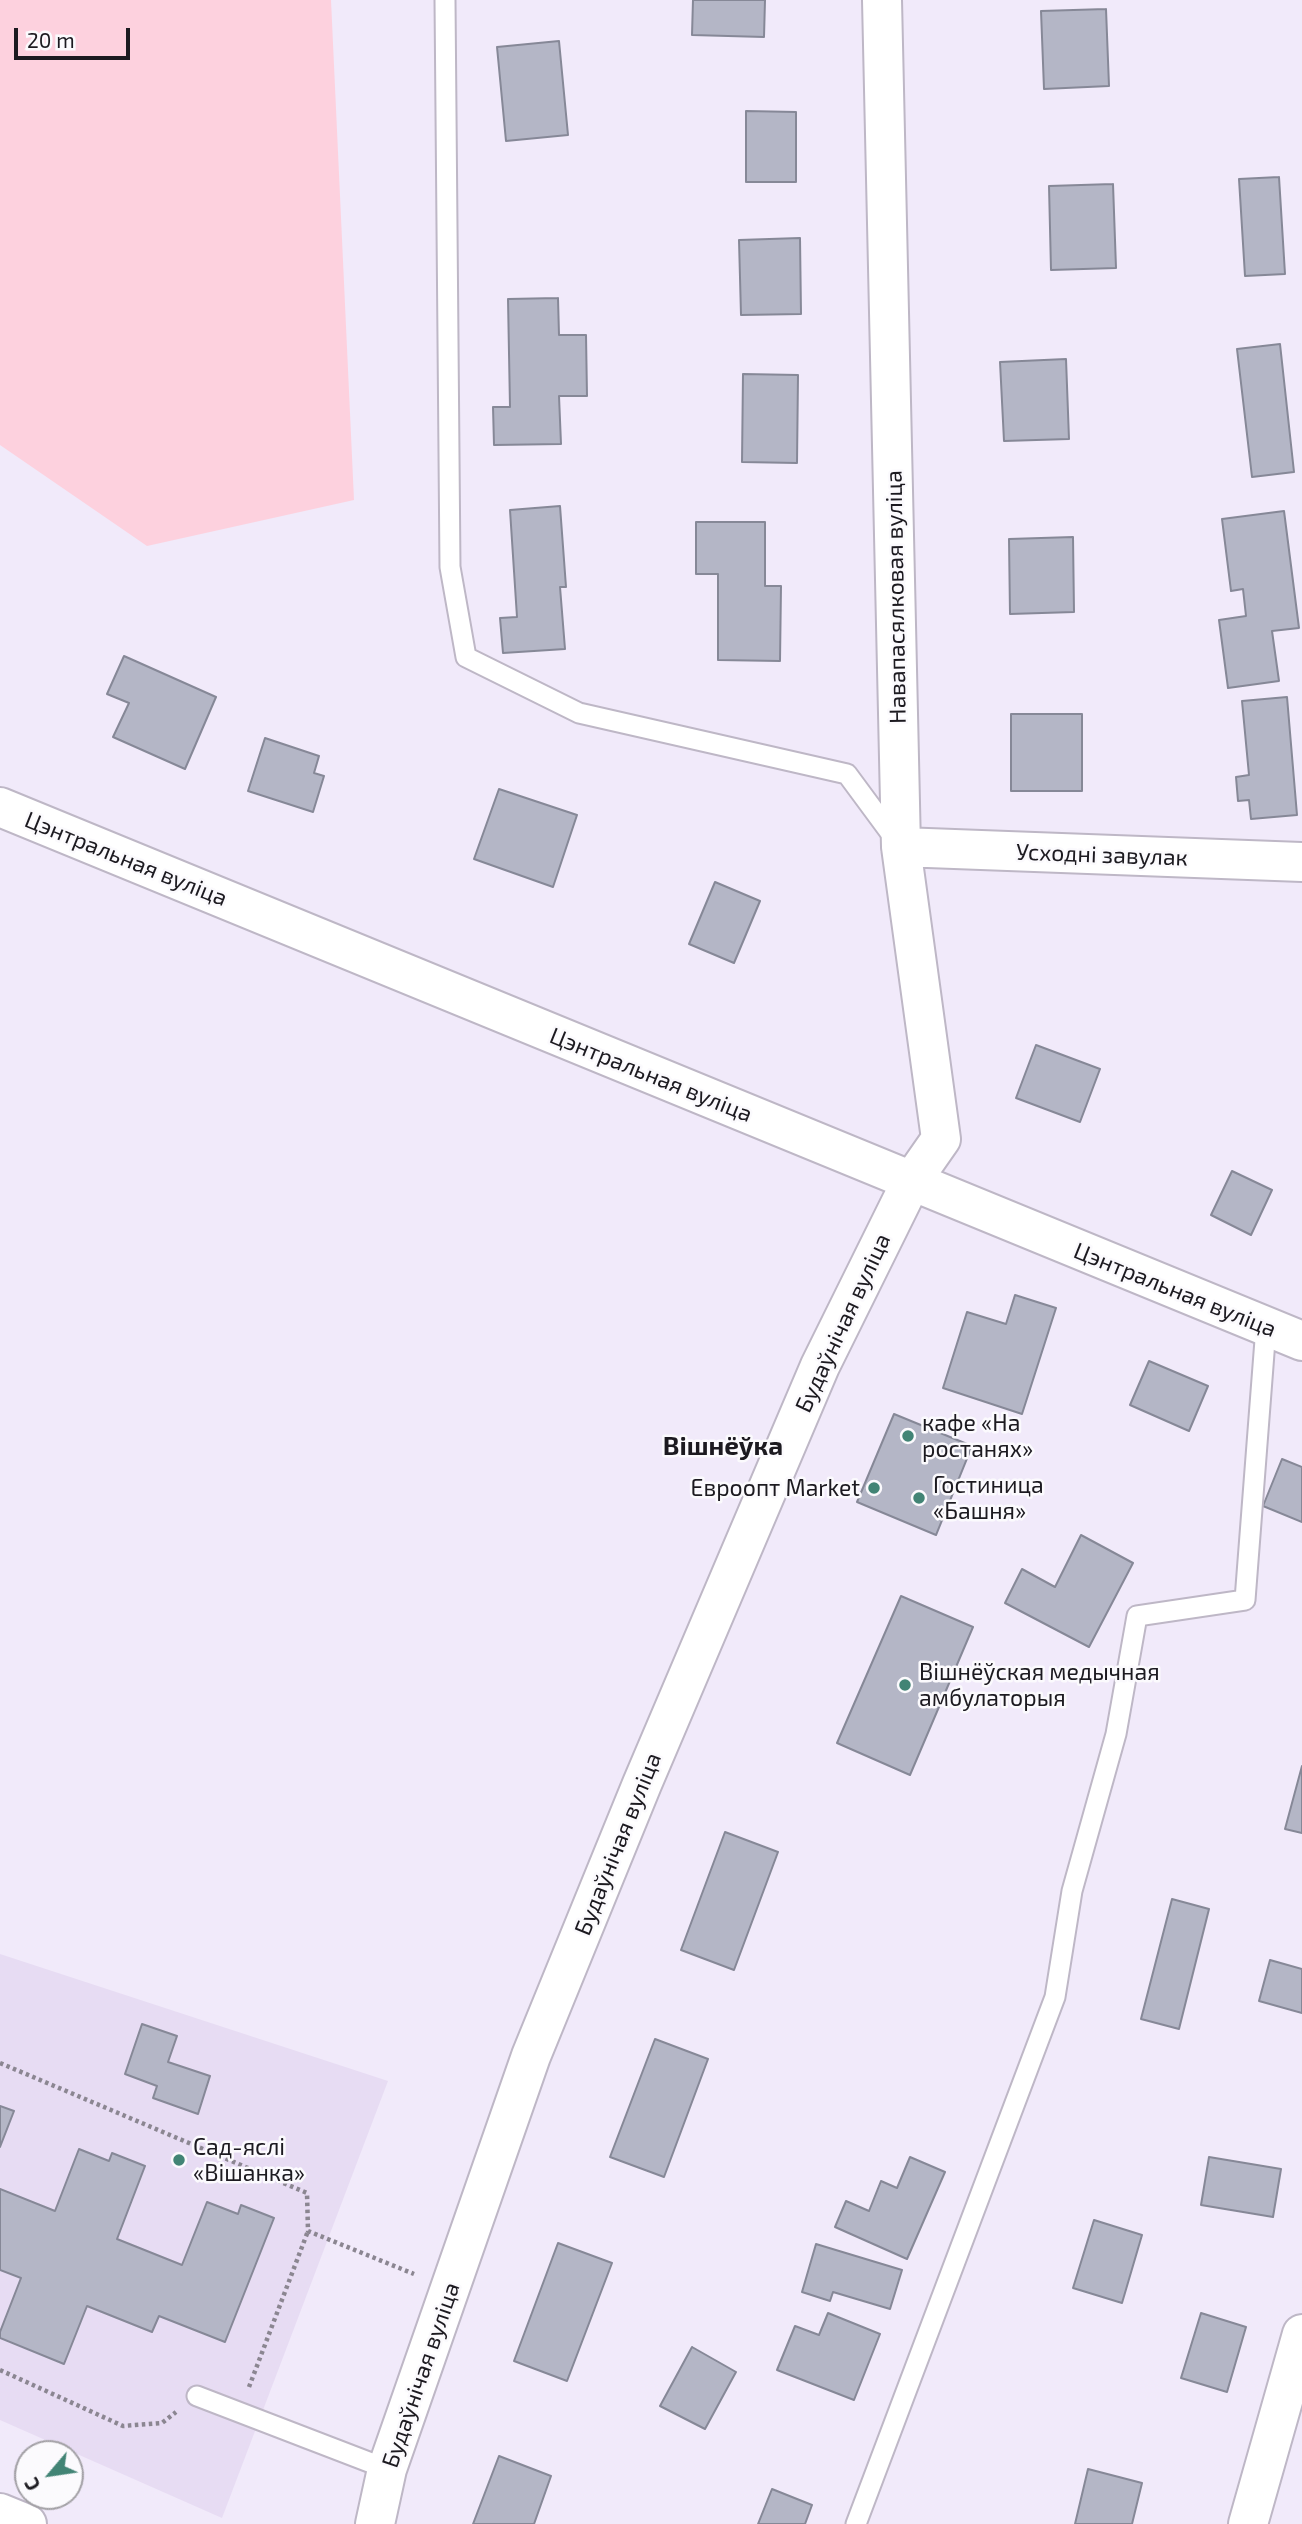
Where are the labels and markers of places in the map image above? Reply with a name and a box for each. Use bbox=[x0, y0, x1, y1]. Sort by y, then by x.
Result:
place label: кафе «На ростанях» bbox=[922, 1409, 1033, 1463]
marker: кафе «На ростанях» bbox=[900, 1428, 916, 1444]
place label: Гостиница «Башня» bbox=[933, 1471, 1044, 1525]
place label: Евроопт Market bbox=[691, 1474, 860, 1502]
marker: Евроопт Market bbox=[866, 1480, 882, 1496]
marker: Гостиница «Башня» bbox=[911, 1490, 927, 1506]
place label: Вішнёўская медычная амбулаторыя bbox=[919, 1658, 1160, 1712]
marker: Вішнёўская медычная амбулаторыя bbox=[897, 1677, 913, 1693]
place label: Сад-яслі «Вішанка» bbox=[193, 2133, 305, 2187]
marker: Сад-яслі «Вішанка» bbox=[171, 2152, 187, 2168]

